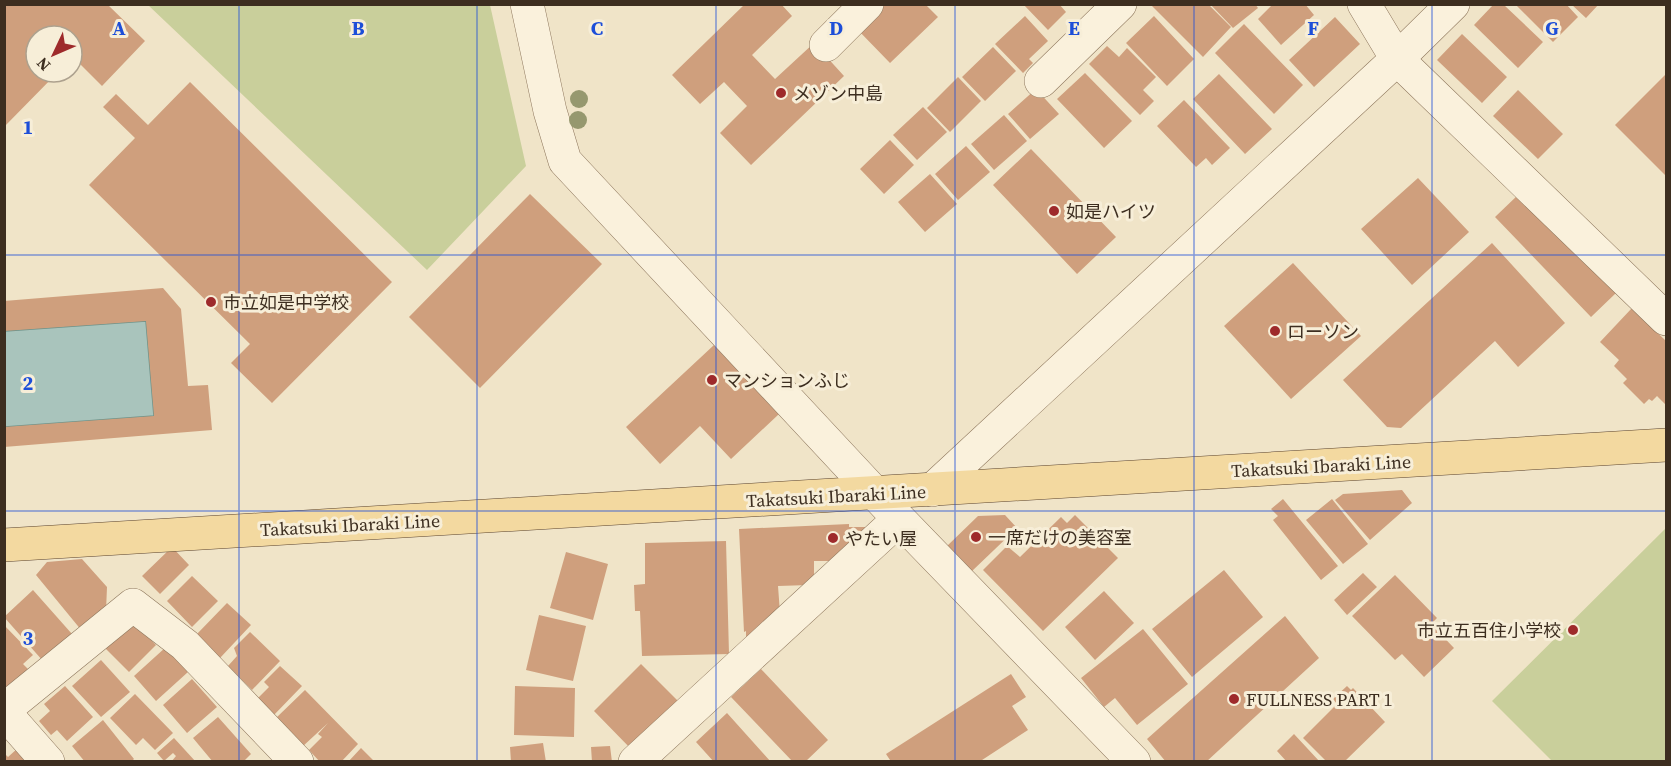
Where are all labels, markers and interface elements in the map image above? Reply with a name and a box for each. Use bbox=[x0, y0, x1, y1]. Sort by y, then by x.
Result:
text: A bbox=[112, 14, 126, 42]
text: B bbox=[351, 14, 365, 42]
text: C bbox=[591, 14, 603, 42]
text: D bbox=[829, 14, 843, 42]
text: E bbox=[1068, 14, 1080, 42]
text: F bbox=[1307, 14, 1319, 42]
text: G bbox=[1545, 14, 1559, 42]
north arrow bbox=[24, 24, 84, 84]
text: N bbox=[31, 52, 55, 76]
place label: メゾン中島 bbox=[793, 81, 883, 106]
marker: メゾン中島 bbox=[774, 86, 788, 100]
text: 1 bbox=[23, 113, 33, 141]
place label: 如是ハイツ bbox=[1066, 199, 1156, 224]
marker: 如是ハイツ bbox=[1047, 204, 1061, 218]
place label: 市立如是中学校 bbox=[223, 290, 349, 315]
marker: 市立如是中学校 bbox=[204, 295, 218, 309]
place label: ローソン bbox=[1287, 319, 1359, 344]
marker: ローソン bbox=[1268, 324, 1282, 338]
place label: マンションふじ bbox=[724, 368, 850, 393]
text: 2 bbox=[23, 369, 34, 397]
marker: マンションふじ bbox=[705, 373, 719, 387]
street label: Takatsuki Ibaraki Line bbox=[1230, 449, 1412, 483]
street label: Takatsuki Ibaraki Line bbox=[745, 479, 927, 513]
street label: Takatsuki Ibaraki Line bbox=[259, 508, 441, 542]
place label: 一席だけの美容室 bbox=[988, 525, 1132, 550]
place label: やたい屋 bbox=[845, 526, 917, 551]
marker: 一席だけの美容室 bbox=[969, 530, 983, 544]
marker: やたい屋 bbox=[826, 531, 840, 545]
place label: 市立五百住小学校 bbox=[1417, 618, 1561, 643]
marker: 市立五百住小学校 bbox=[1566, 623, 1580, 637]
text: 3 bbox=[23, 624, 34, 652]
place label: FULLNESS PART 1 bbox=[1246, 687, 1393, 712]
marker: FULLNESS PART 1 bbox=[1227, 692, 1241, 706]

